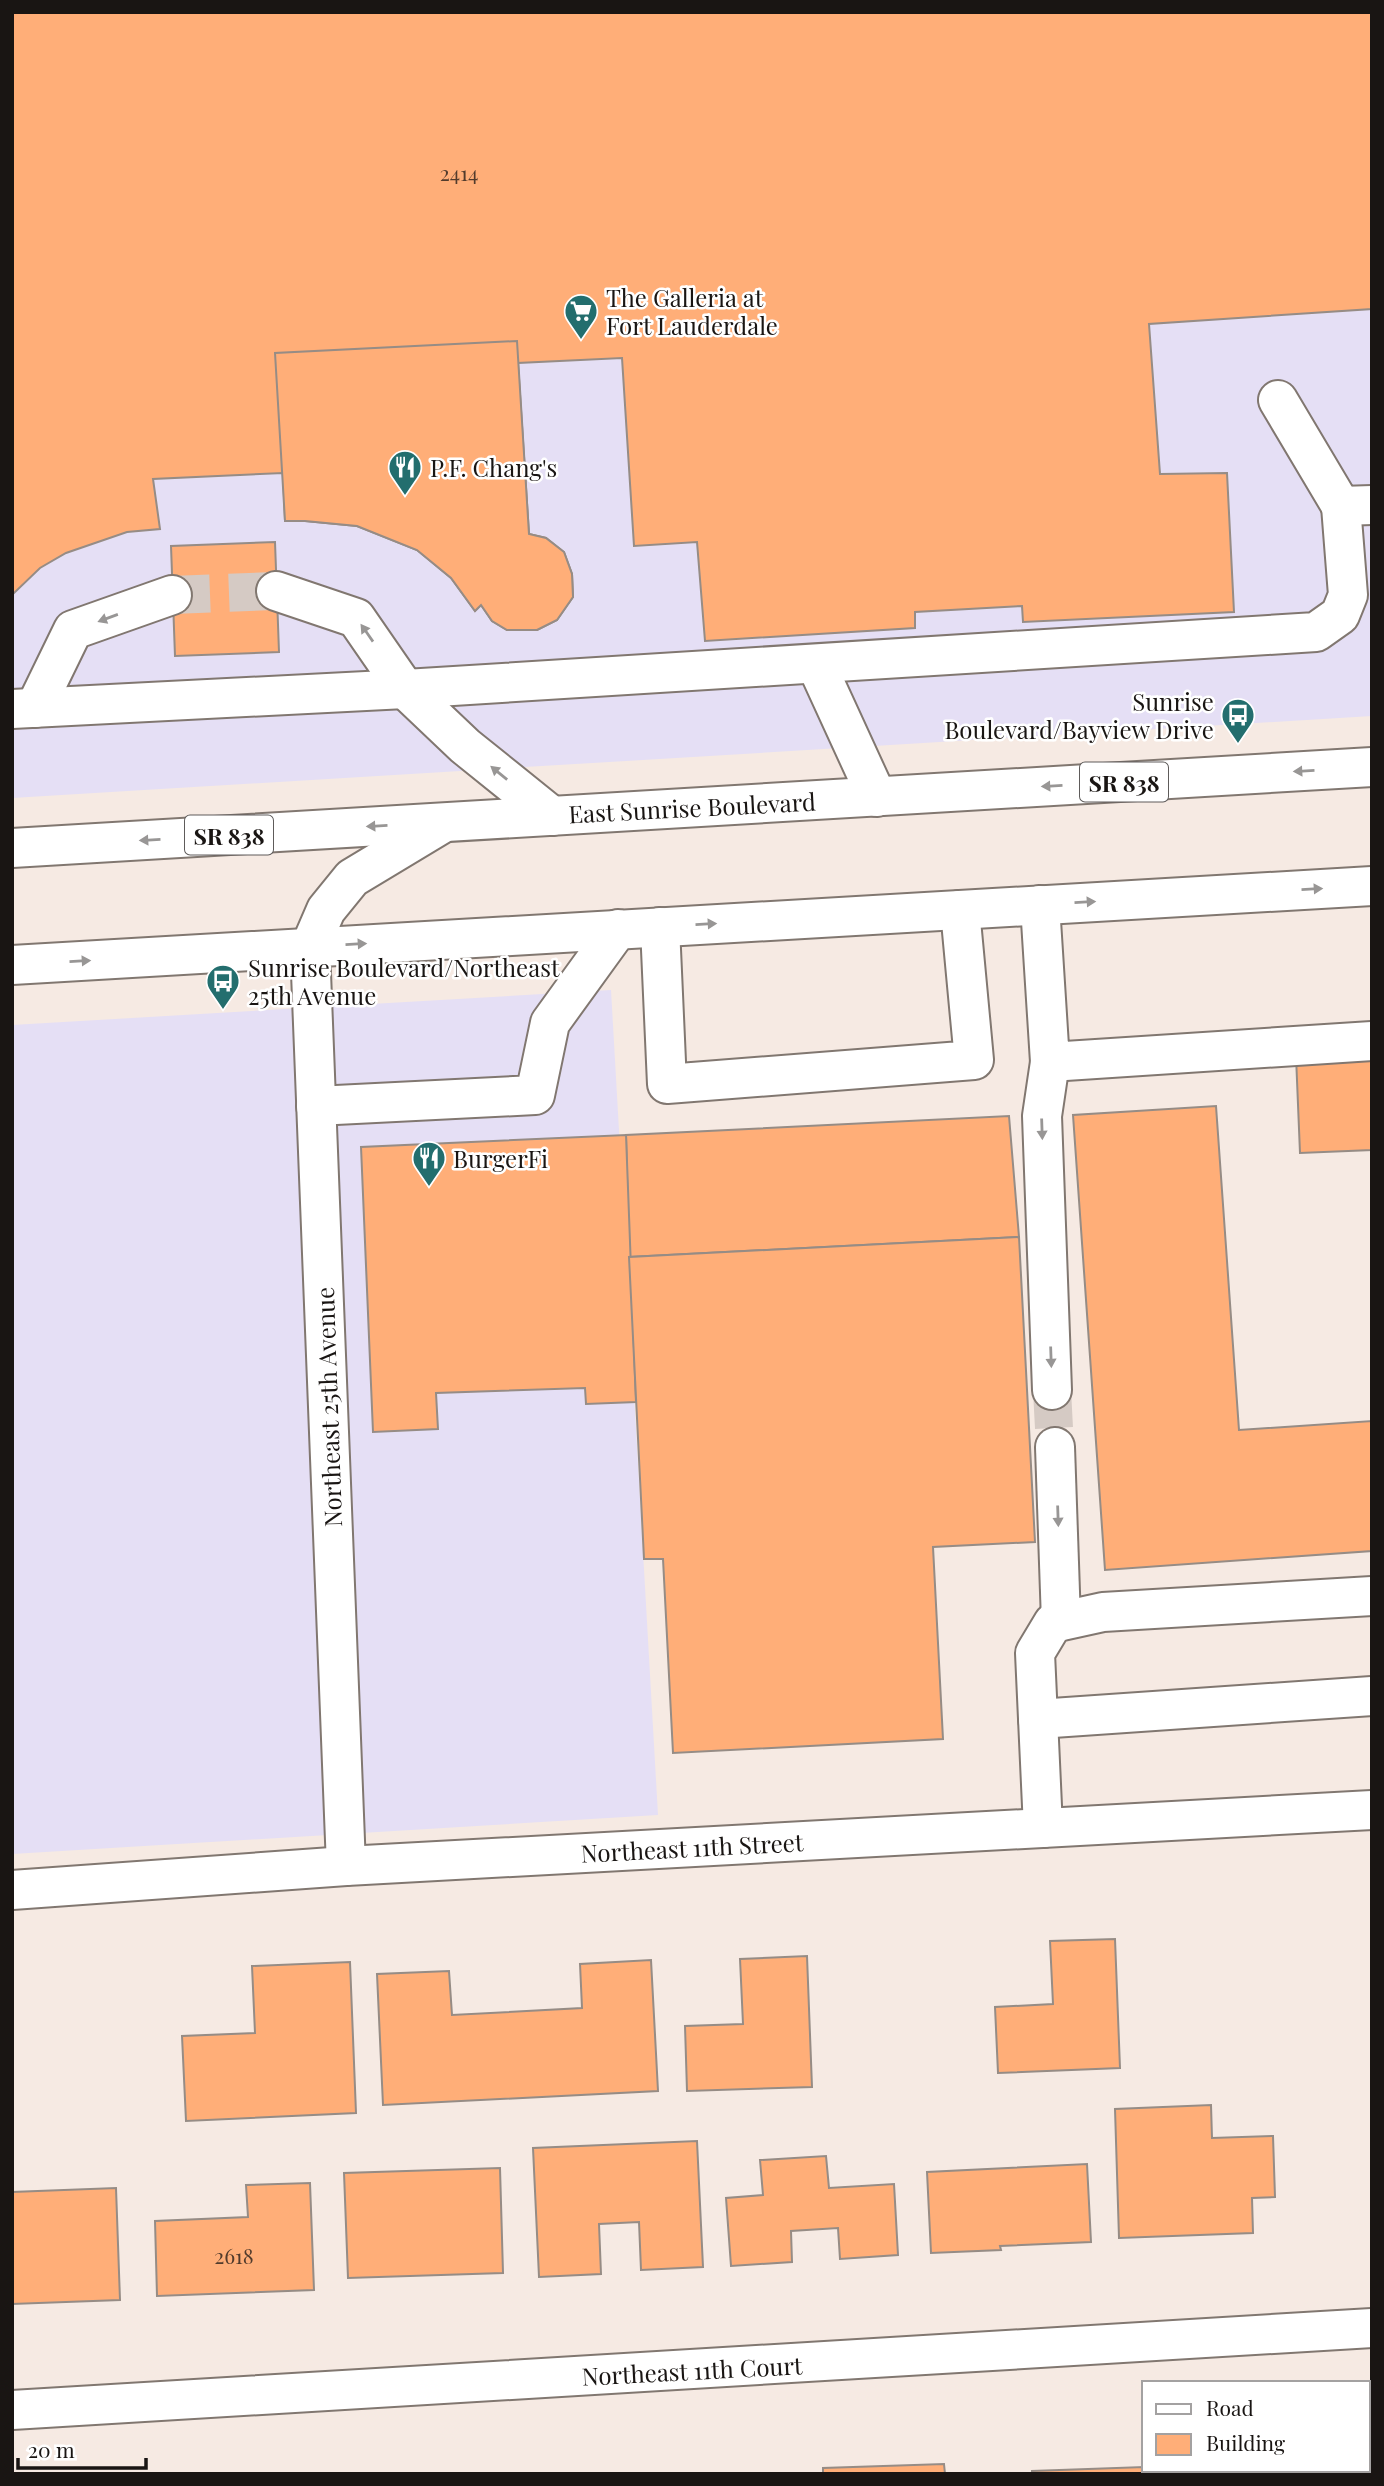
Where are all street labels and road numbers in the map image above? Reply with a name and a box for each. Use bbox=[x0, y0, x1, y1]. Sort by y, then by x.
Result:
road number: SR 838 bbox=[1080, 762, 1168, 802]
street label: East Sunrise Boulevard bbox=[568, 785, 817, 829]
road number: SR 838 bbox=[185, 816, 273, 855]
street label: Northeast 25th Avenue bbox=[308, 1286, 348, 1528]
street label: Northeast 11th Street bbox=[580, 1825, 804, 1869]
street label: Northeast 11th Court bbox=[581, 2348, 804, 2392]

